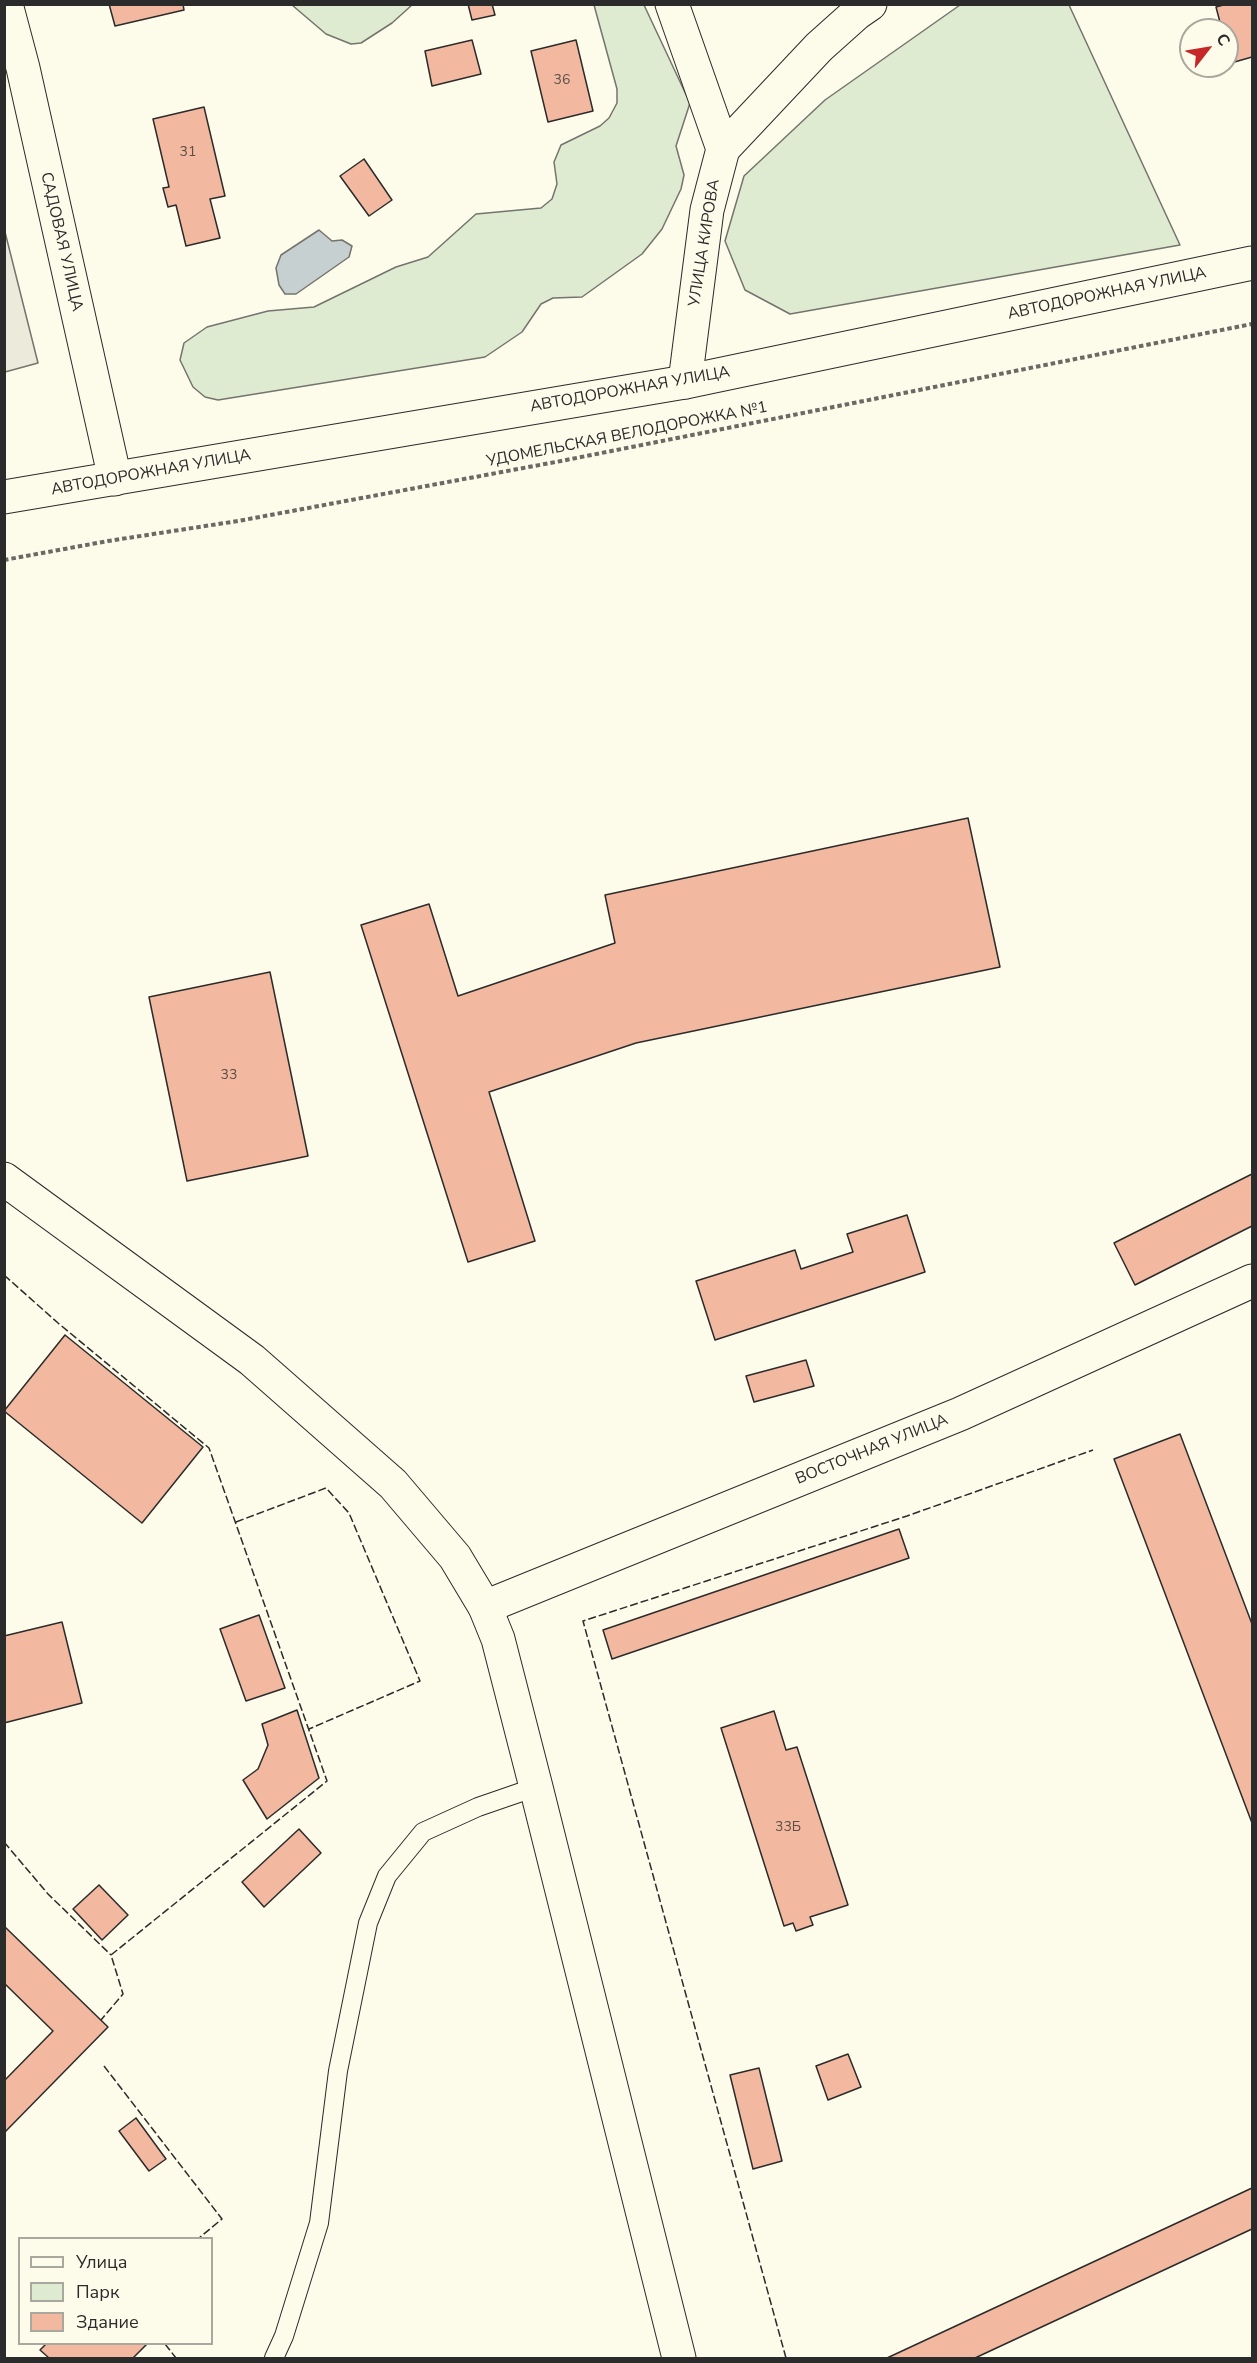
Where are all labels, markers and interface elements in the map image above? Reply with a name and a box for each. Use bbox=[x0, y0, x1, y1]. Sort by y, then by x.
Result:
north arrow bbox=[1179, 18, 1239, 78]
text: С bbox=[1210, 29, 1235, 50]
house number: 36 bbox=[554, 73, 570, 89]
house number: 31 bbox=[180, 145, 196, 161]
street label: САДОВАЯ УЛИЦА bbox=[36, 171, 86, 313]
street label: УЛИЦА КИРОВА bbox=[685, 178, 725, 308]
street label: АВТОДОРОЖНАЯ УЛИЦА bbox=[1006, 264, 1208, 324]
street label: АВТОДОРОЖНАЯ УЛИЦА bbox=[529, 363, 731, 417]
street label: УДОМЕЛЬСКАЯ ВЕЛОДОРОЖКА №1 bbox=[485, 398, 769, 472]
street label: АВТОДОРОЖНАЯ УЛИЦА bbox=[50, 446, 252, 500]
house number: 33 bbox=[221, 1068, 237, 1084]
street label: ВОСТОЧНАЯ УЛИЦА bbox=[793, 1411, 951, 1489]
house number: 33Б bbox=[775, 1820, 801, 1836]
legend bbox=[18, 2237, 213, 2345]
text: Улица bbox=[76, 2250, 127, 2274]
text: Парк bbox=[76, 2280, 119, 2304]
text: Здание bbox=[76, 2310, 139, 2334]

